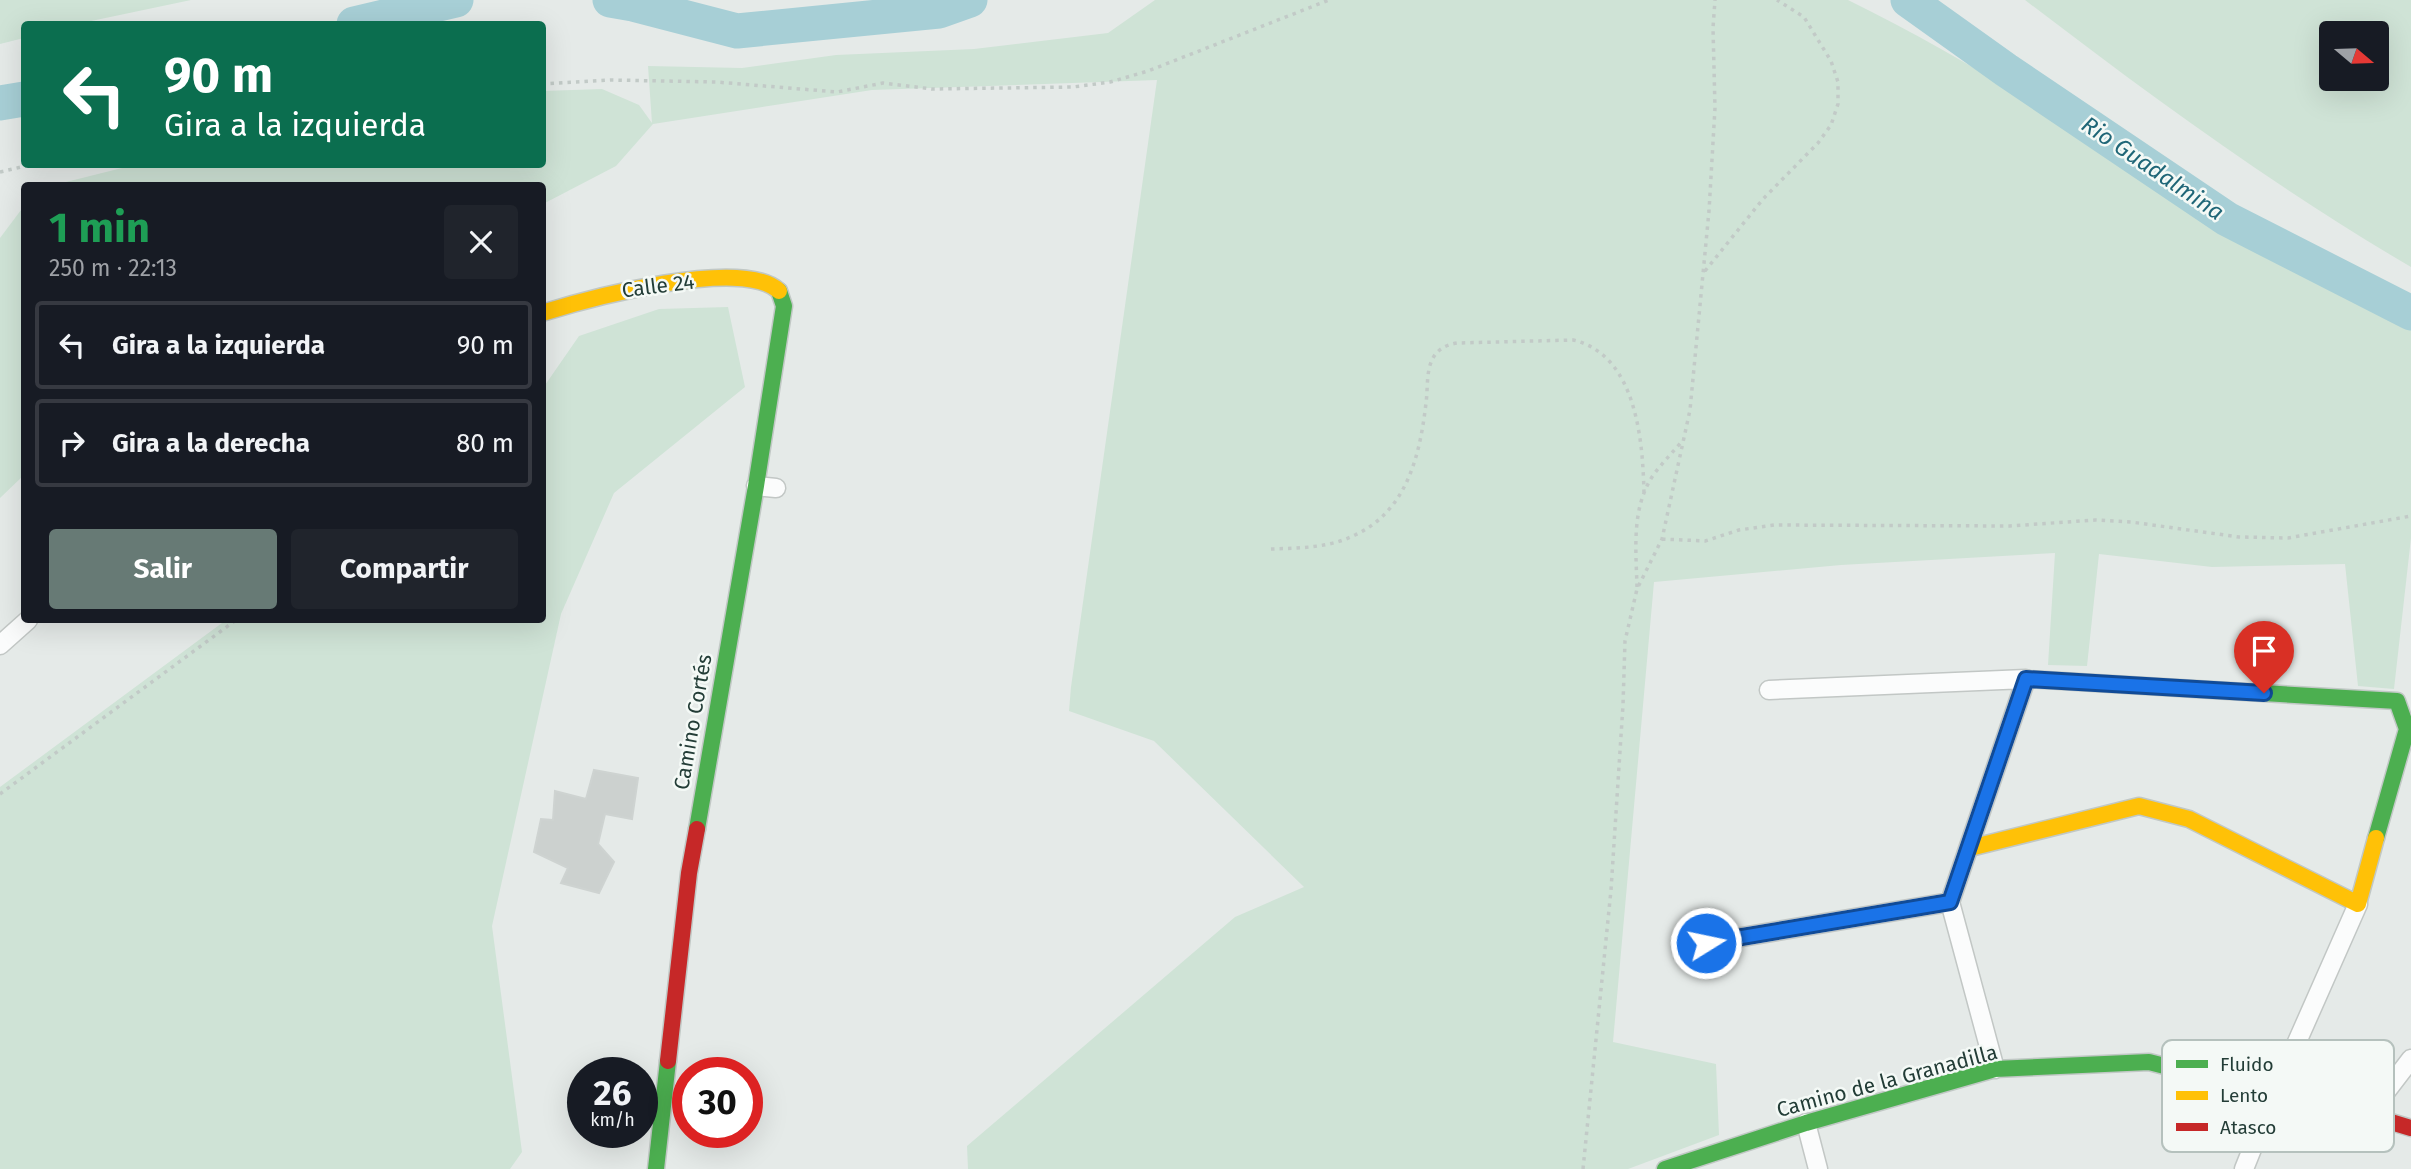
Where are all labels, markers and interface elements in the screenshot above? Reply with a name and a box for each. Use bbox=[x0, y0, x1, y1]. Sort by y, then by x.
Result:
north arrow bbox=[2319, 21, 2389, 91]
map controls bbox=[2319, 21, 2389, 91]
text: 90 m bbox=[164, 46, 273, 105]
icon: left bbox=[49, 49, 140, 140]
text: Gira a la izquierda bbox=[164, 106, 426, 144]
water label: Rio Guadalmina bbox=[2076, 110, 2230, 226]
text: 1 min bbox=[49, 203, 150, 253]
button: close bbox=[444, 205, 518, 279]
text: 250 m · 22:13 bbox=[49, 254, 177, 282]
street label: Calle 24 bbox=[620, 269, 696, 303]
icon: left bbox=[53, 326, 91, 364]
text: Gira a la izquierda bbox=[112, 330, 325, 361]
text: 90 m bbox=[457, 330, 514, 361]
icon: right bbox=[53, 424, 91, 462]
text: Gira a la derecha bbox=[112, 428, 310, 459]
text: 80 m bbox=[456, 428, 514, 459]
button: Salir bbox=[49, 529, 277, 609]
button: Compartir bbox=[291, 529, 518, 609]
pin bbox=[2234, 621, 2294, 693]
icon: arrive bbox=[2245, 632, 2283, 670]
street label: Camino Cortés bbox=[668, 652, 718, 792]
position arrow bbox=[1669, 906, 1743, 980]
street label: Camino de la Granadilla bbox=[1774, 1039, 2000, 1123]
legend bbox=[2162, 1040, 2394, 1152]
text: Fluido bbox=[2220, 1053, 2274, 1076]
speed limit sign: 30 bbox=[672, 1057, 763, 1148]
text: 26 bbox=[594, 1072, 631, 1114]
text: Lento bbox=[2220, 1084, 2268, 1107]
text: km/h bbox=[590, 1109, 635, 1131]
text: Atasco bbox=[2220, 1116, 2276, 1139]

